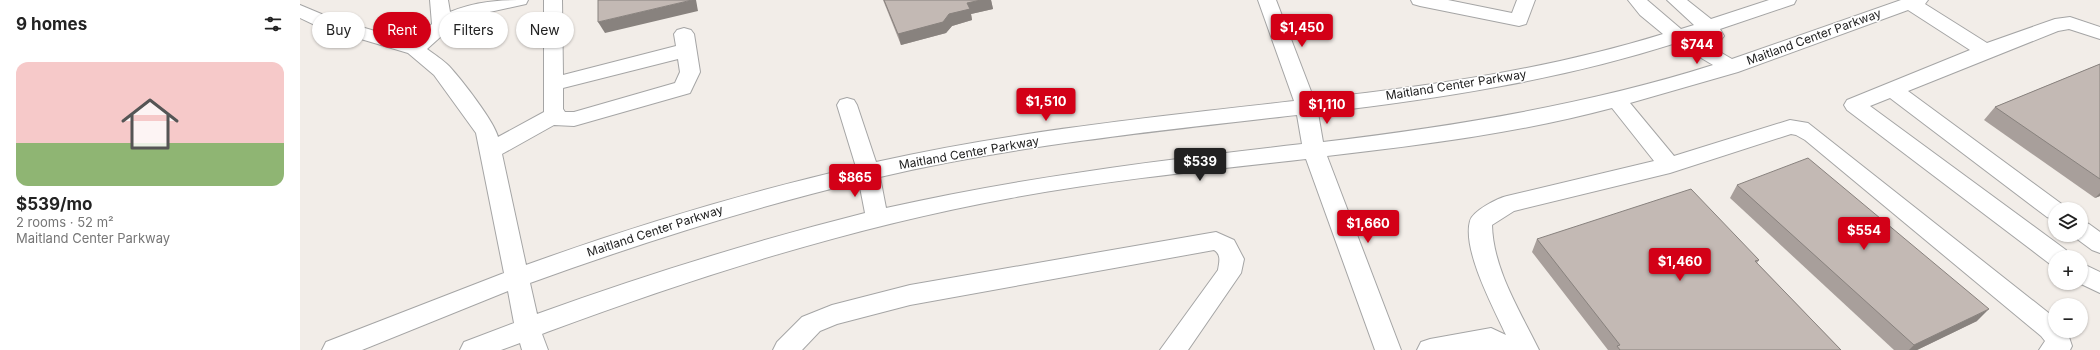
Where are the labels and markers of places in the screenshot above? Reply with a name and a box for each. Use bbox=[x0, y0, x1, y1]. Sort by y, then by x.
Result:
pin: $1,450 bbox=[1269, 14, 1335, 48]
pin: $744 bbox=[1673, 31, 1721, 65]
pin: $1,510 bbox=[1013, 88, 1079, 122]
pin: $1,110 bbox=[1294, 91, 1360, 125]
pin: $539 bbox=[1176, 148, 1224, 182]
pin: $865 bbox=[831, 164, 879, 198]
pin: $1,660 bbox=[1335, 210, 1401, 244]
pin: $554 bbox=[1840, 217, 1888, 251]
pin: $1,460 bbox=[1647, 248, 1713, 282]

